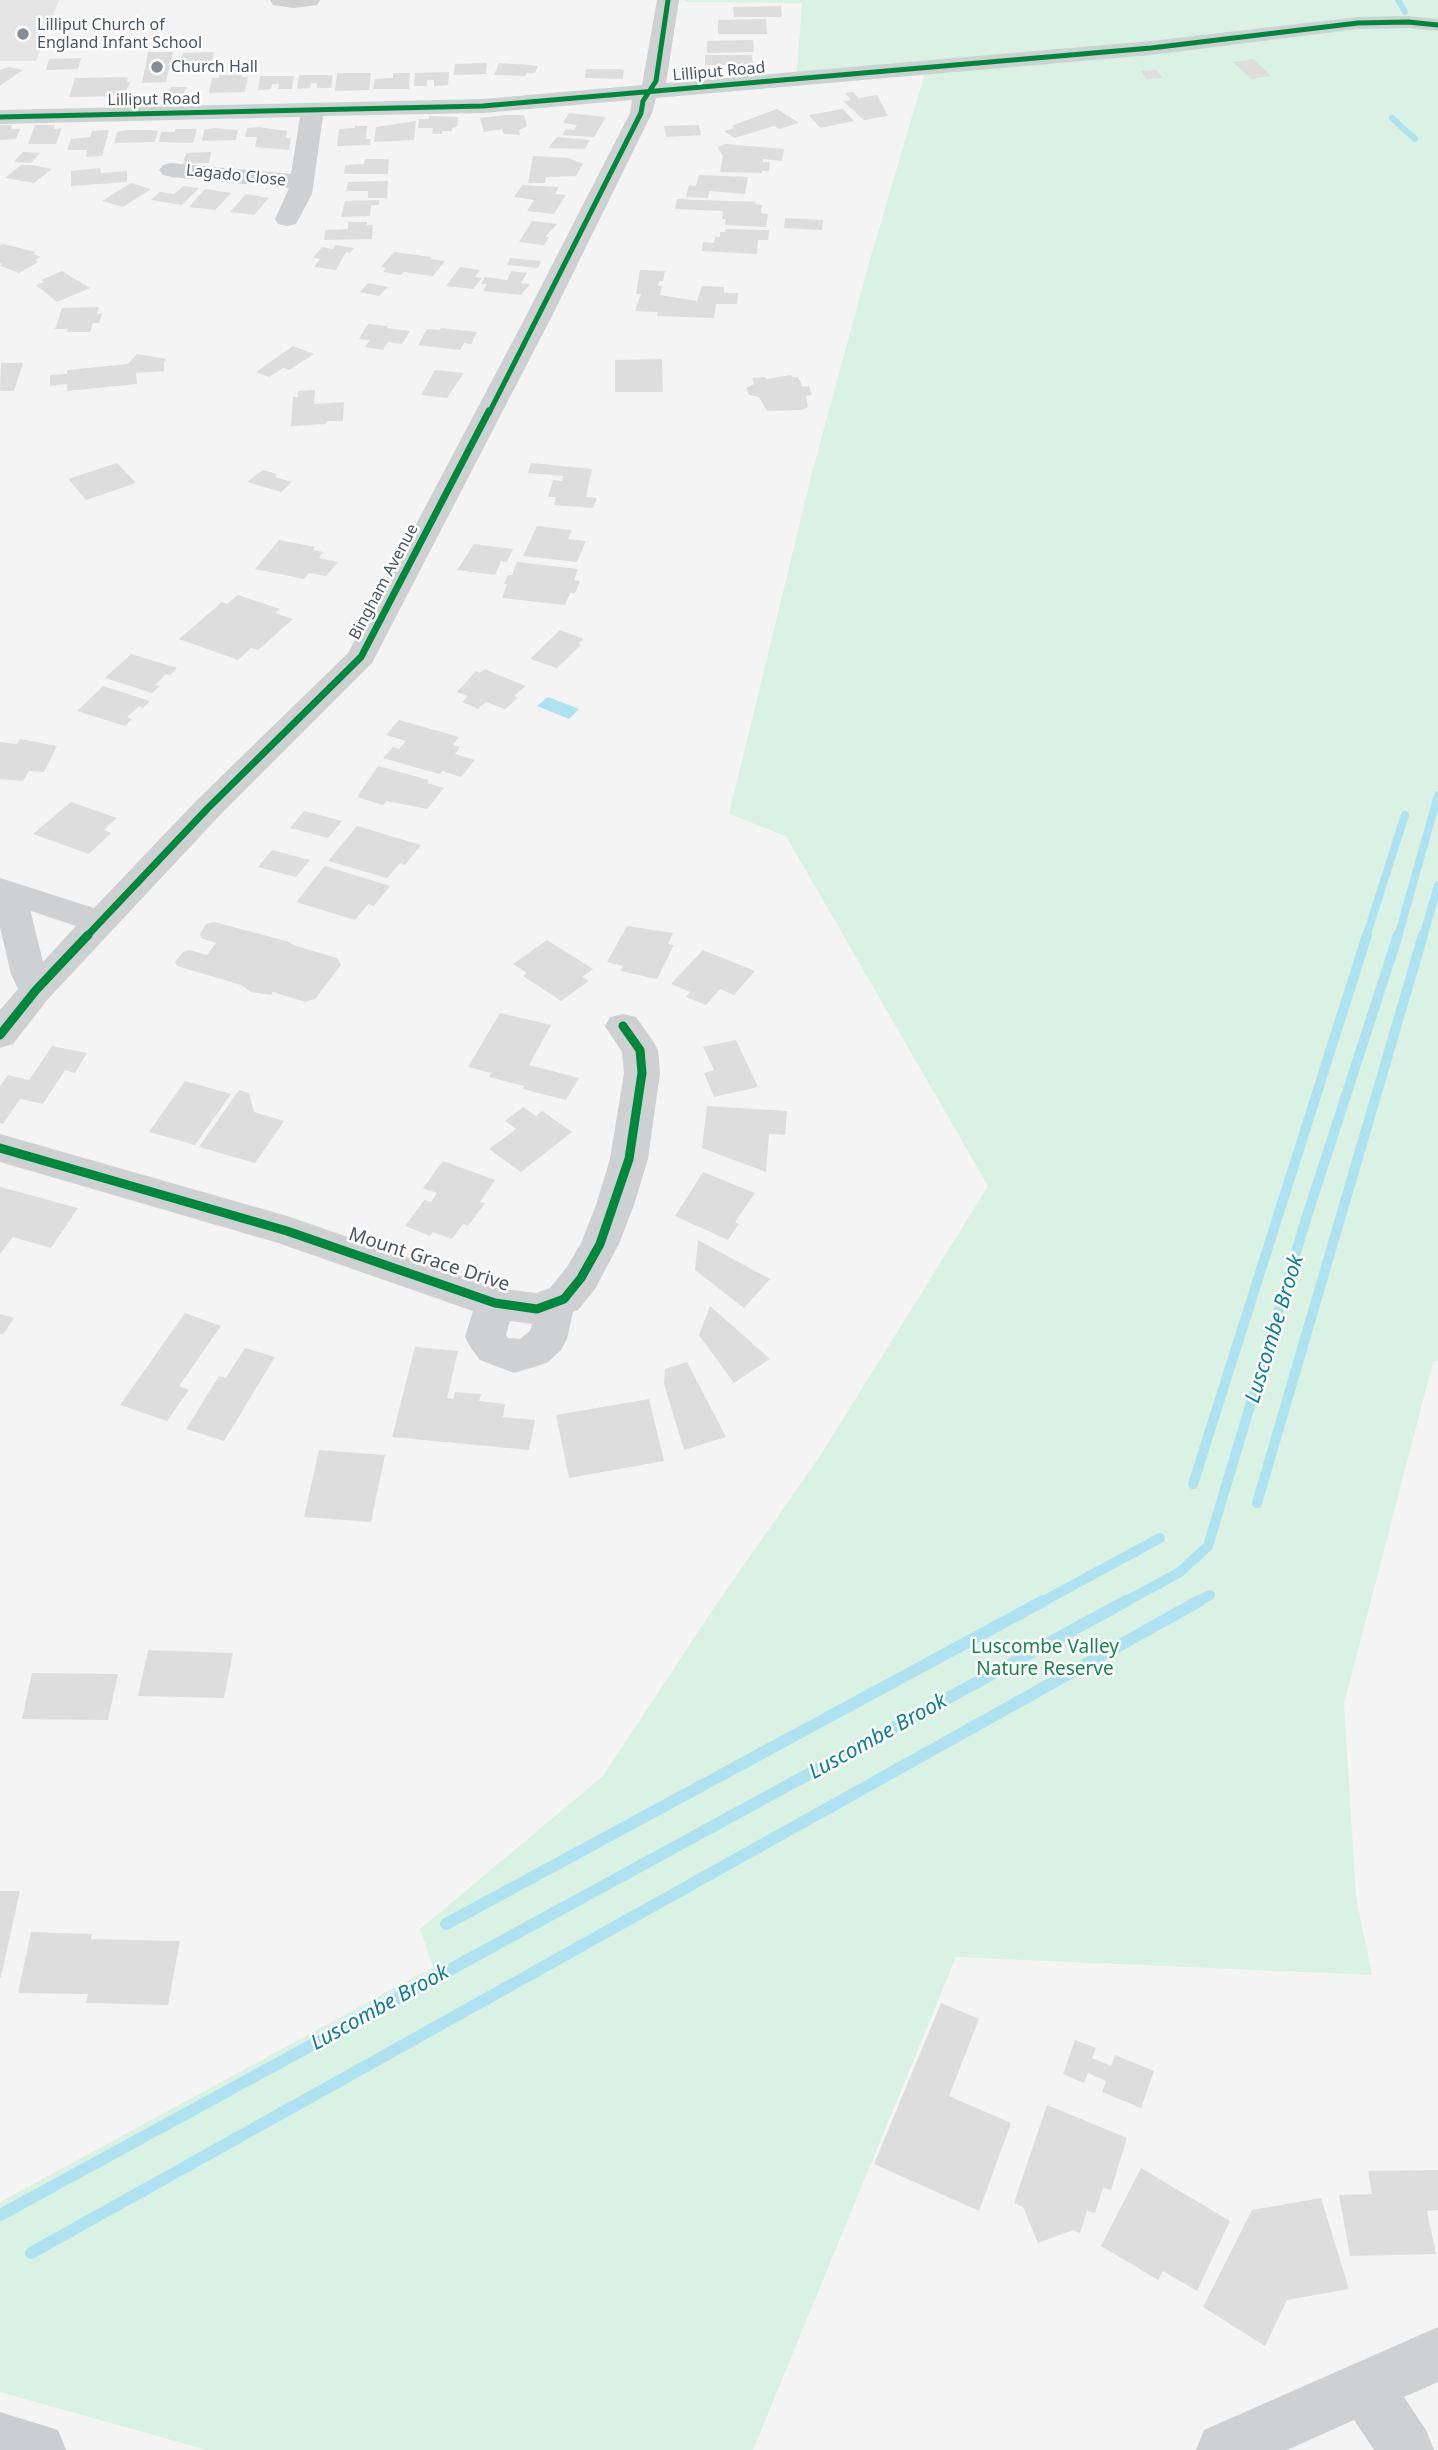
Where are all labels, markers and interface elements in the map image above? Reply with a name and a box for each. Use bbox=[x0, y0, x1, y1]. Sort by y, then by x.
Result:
place label: Lilliput Church of England Infant School bbox=[37, 15, 202, 53]
marker: Lilliput Church of England Infant School bbox=[15, 26, 31, 42]
place label: Church Hall bbox=[171, 57, 258, 77]
street label: Lilliput Road bbox=[672, 58, 766, 86]
marker: Church Hall bbox=[149, 59, 165, 75]
street label: Lilliput Road bbox=[107, 90, 201, 110]
street label: Lagado Close bbox=[185, 161, 287, 191]
street label: Bingham Avenue bbox=[345, 521, 423, 643]
street label: Mount Grace Drive bbox=[346, 1223, 512, 1297]
water label: Luscombe Brook bbox=[1240, 1252, 1310, 1406]
park label: Luscombe Valley Nature Reserve bbox=[971, 1637, 1119, 1681]
water label: Luscombe Brook bbox=[805, 1689, 951, 1785]
water label: Luscombe Brook bbox=[307, 1960, 453, 2056]

